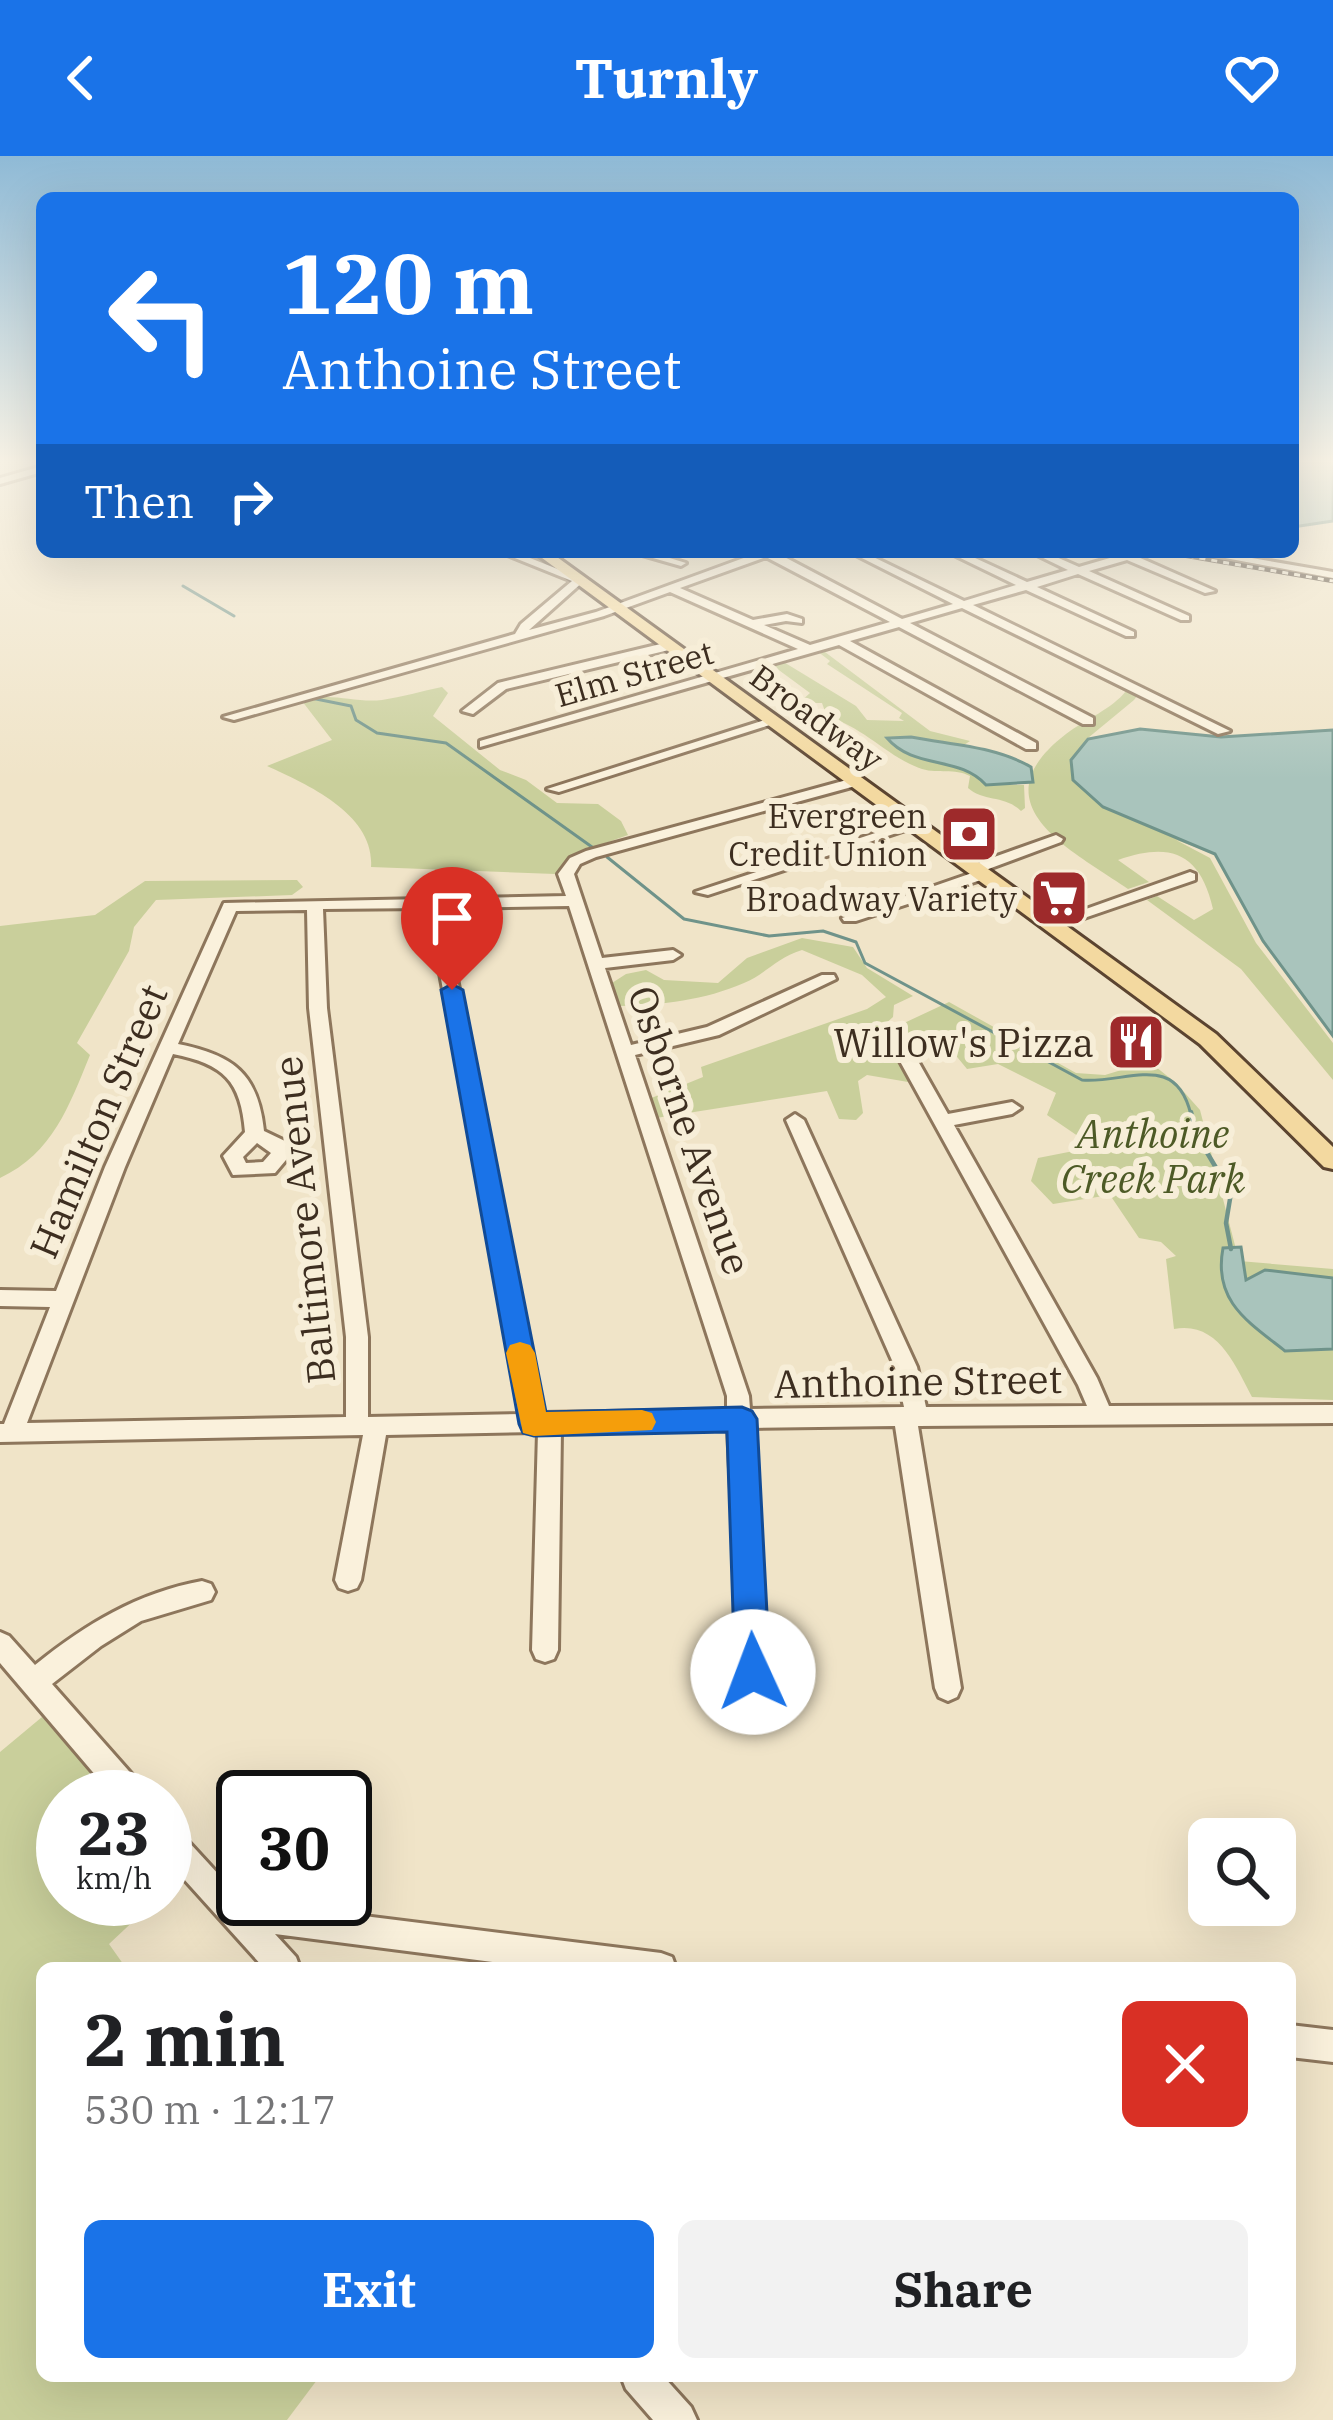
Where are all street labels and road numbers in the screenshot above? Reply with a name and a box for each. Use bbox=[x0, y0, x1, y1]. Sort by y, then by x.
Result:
street label: Elm Street bbox=[550, 630, 718, 716]
street label: Broadway bbox=[742, 654, 892, 780]
street label: Hamilton Street bbox=[17, 976, 179, 1266]
street label: Osborne Avenue bbox=[617, 979, 763, 1281]
street label: Baltimore Avenue bbox=[261, 1054, 347, 1386]
street label: Anthoine Street bbox=[773, 1353, 1063, 1409]

